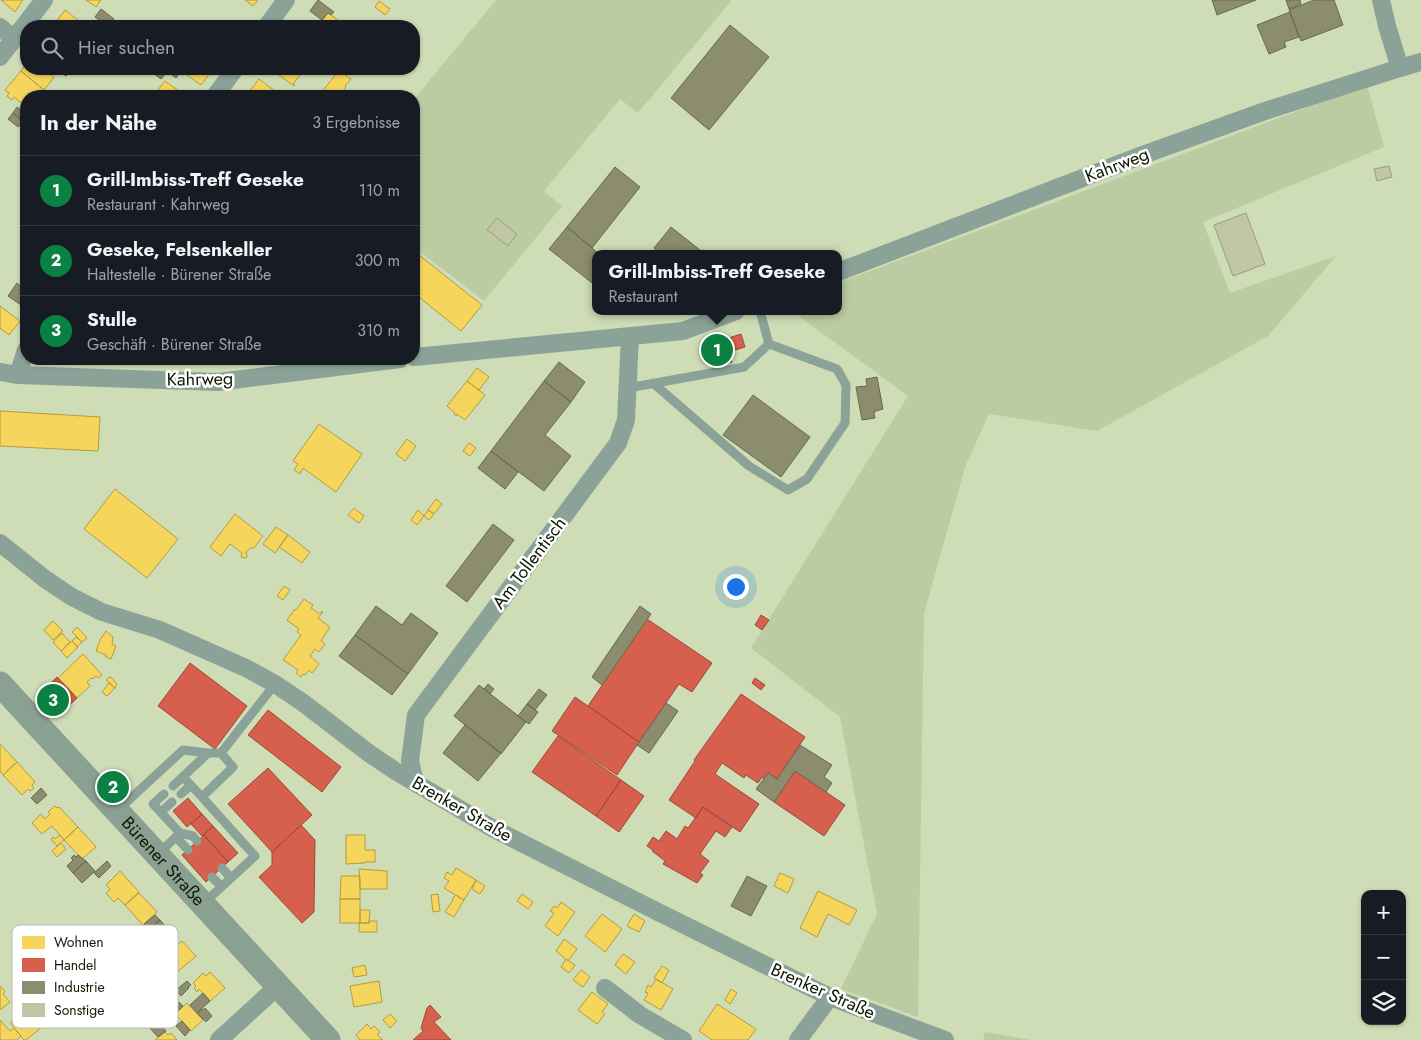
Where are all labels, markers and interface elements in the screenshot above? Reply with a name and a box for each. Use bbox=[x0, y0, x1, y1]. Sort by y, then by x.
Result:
search box bbox=[20, 20, 420, 75]
icon: search bbox=[38, 34, 66, 62]
text: Hier suchen bbox=[78, 34, 175, 61]
text: In der Nähe bbox=[40, 108, 157, 138]
text: 3 Ergebnisse bbox=[312, 111, 400, 134]
street label: Kahrweg bbox=[1081, 141, 1153, 189]
text: Grill-Imbiss-Treff Geseke bbox=[87, 166, 304, 193]
text: 1 bbox=[52, 179, 60, 202]
text: 110 m bbox=[359, 179, 400, 202]
text: Restaurant · Kahrweg bbox=[87, 193, 230, 216]
text: Geseke, Felsenkeller bbox=[87, 236, 272, 263]
text: 2 bbox=[51, 249, 61, 272]
text: 300 m bbox=[355, 249, 400, 272]
popup bbox=[592, 250, 842, 315]
text: Grill-Imbiss-Treff Geseke bbox=[609, 258, 825, 285]
text: Haltestelle · Bürener Straße bbox=[87, 263, 271, 286]
text: Restaurant bbox=[609, 285, 678, 308]
text: Stulle bbox=[87, 306, 137, 333]
text: 3 bbox=[51, 319, 61, 342]
text: 310 m bbox=[357, 319, 400, 342]
pin: 1 bbox=[701, 331, 733, 369]
text: Geschäft · Bürener Straße bbox=[87, 333, 262, 356]
street label: Kahrweg bbox=[167, 365, 233, 393]
street label: Am Tollentisch bbox=[486, 512, 572, 614]
your location bbox=[723, 574, 749, 600]
pin: 3 bbox=[37, 681, 69, 719]
pin: 2 bbox=[97, 768, 129, 806]
street label: Brenker Straße bbox=[407, 770, 517, 848]
street label: Bürener Straße bbox=[115, 811, 211, 912]
map controls bbox=[1361, 890, 1406, 1025]
button: + bbox=[1361, 890, 1406, 935]
legend bbox=[12, 925, 178, 1028]
text: Wohnen bbox=[54, 932, 104, 952]
button: − bbox=[1361, 935, 1406, 980]
text: Handel bbox=[54, 955, 97, 975]
street label: Brenker Straße bbox=[767, 956, 879, 1026]
text: Industrie bbox=[54, 977, 105, 997]
button: layers bbox=[1361, 980, 1406, 1025]
text: Sonstige bbox=[54, 1000, 105, 1020]

